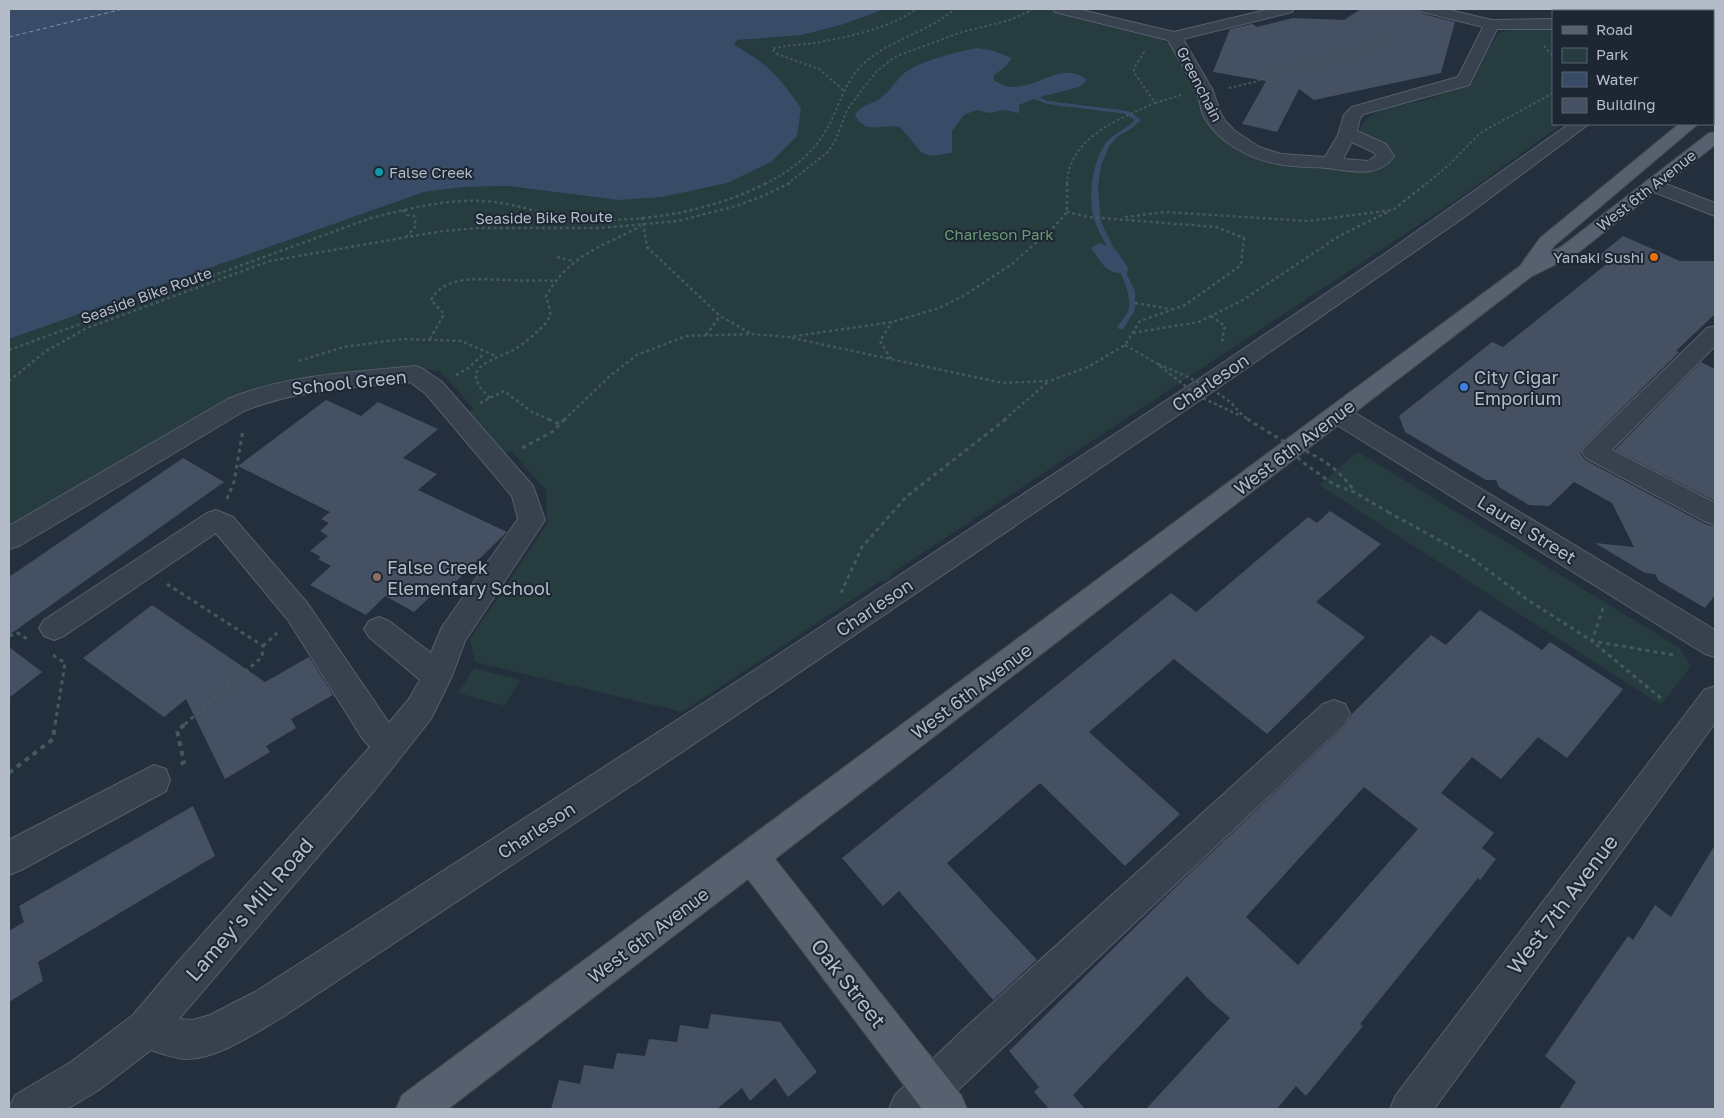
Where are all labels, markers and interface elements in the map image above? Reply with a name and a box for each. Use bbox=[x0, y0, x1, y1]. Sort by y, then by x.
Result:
legend bbox=[1552, 10, 1714, 125]
text: Road bbox=[1596, 20, 1633, 38]
street label: Greenchain bbox=[1173, 43, 1227, 125]
text: Park bbox=[1596, 45, 1629, 63]
text: Water bbox=[1596, 70, 1639, 88]
text: Building bbox=[1596, 95, 1656, 113]
street label: West 6th Avenue bbox=[1593, 145, 1700, 234]
place label: False Creek bbox=[389, 163, 474, 181]
marker: False Creek bbox=[373, 166, 385, 178]
street label: Seaside Bike Route bbox=[475, 207, 613, 227]
park label: Charleson Park bbox=[944, 225, 1054, 243]
place label: Yanaki Sushi bbox=[1553, 248, 1644, 266]
marker: Yanaki Sushi bbox=[1648, 251, 1660, 263]
street label: Seaside Bike Route bbox=[78, 263, 214, 327]
street label: Charleson bbox=[1167, 348, 1253, 416]
street label: School Green bbox=[290, 365, 408, 399]
place label: City Cigar Emporium bbox=[1474, 366, 1561, 409]
marker: City Cigar Emporium bbox=[1458, 381, 1470, 393]
street label: West 6th Avenue bbox=[1229, 394, 1359, 500]
street label: Laurel Street bbox=[1474, 490, 1580, 568]
place label: False Creek Elementary School bbox=[387, 556, 551, 599]
marker: False Creek Elementary School bbox=[371, 571, 383, 583]
street label: Charleson bbox=[831, 573, 917, 641]
street label: West 6th Avenue bbox=[906, 638, 1036, 744]
street label: Charleson bbox=[493, 797, 579, 863]
street label: West 7th Avenue bbox=[1501, 829, 1623, 979]
street label: Lamey's Mill Road bbox=[180, 832, 318, 986]
street label: West 6th Avenue bbox=[583, 882, 713, 988]
street label: Oak Street bbox=[806, 933, 892, 1033]

